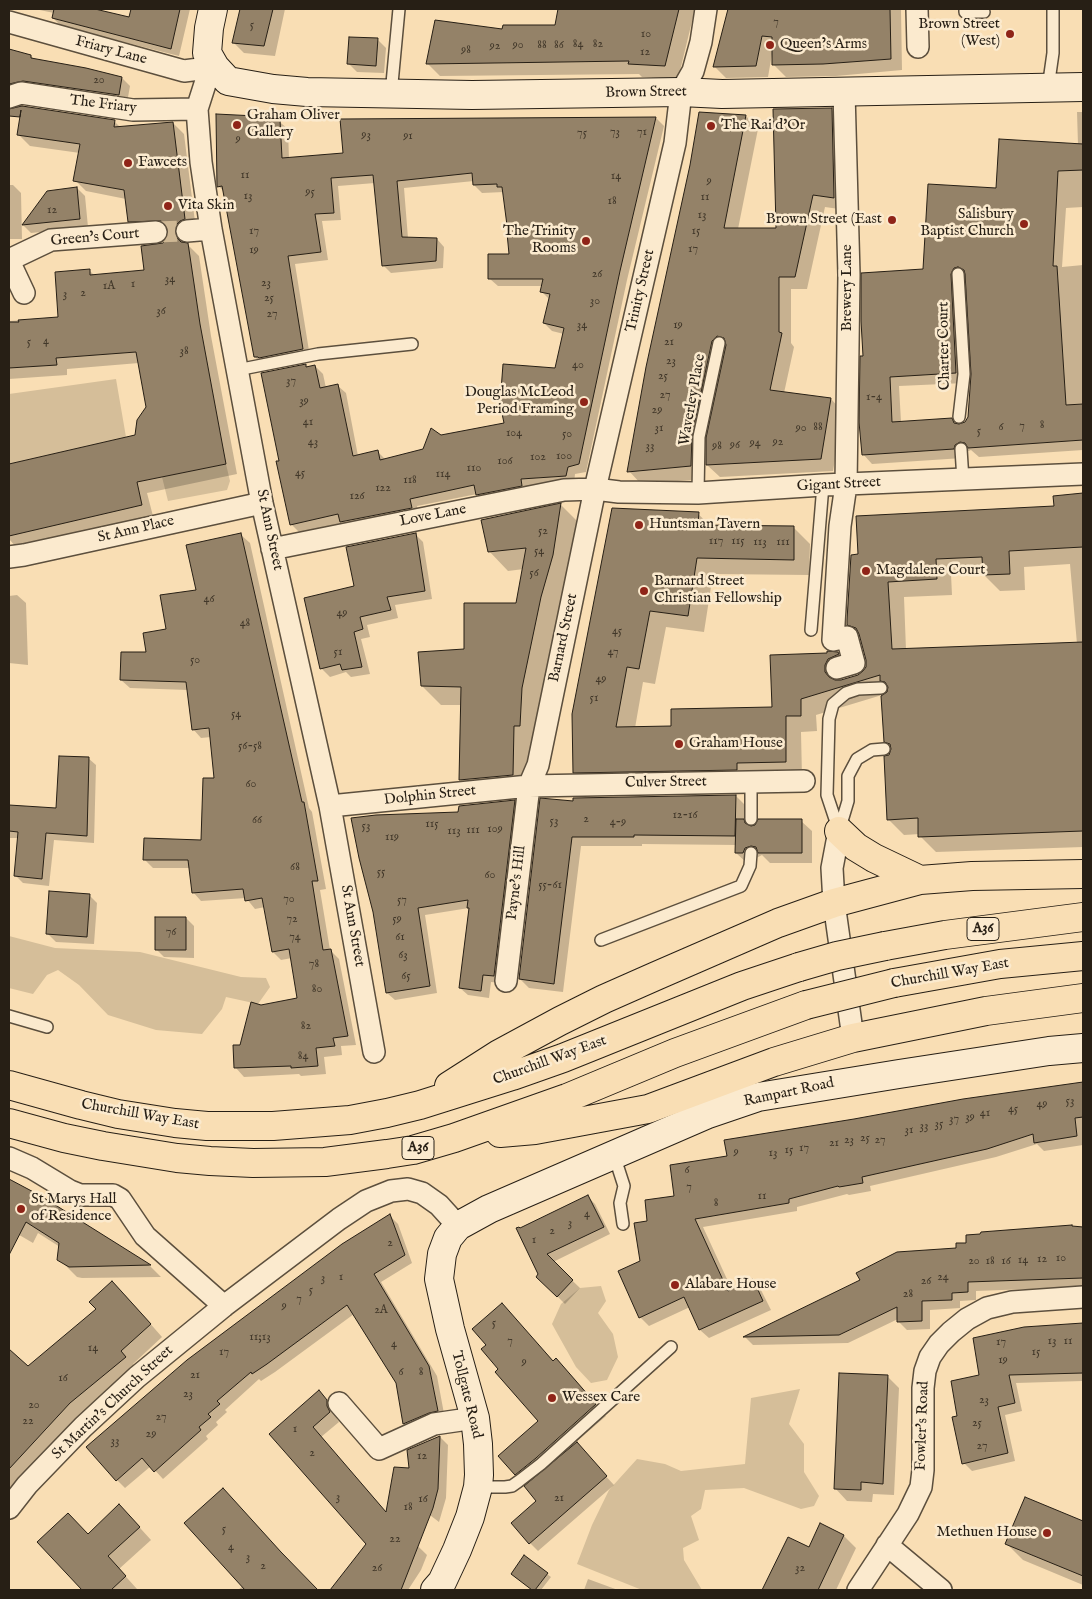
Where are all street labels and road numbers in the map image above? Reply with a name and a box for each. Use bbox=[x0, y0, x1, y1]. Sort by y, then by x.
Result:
street label: Friary Lane bbox=[73, 33, 149, 69]
street label: Brown Street bbox=[605, 83, 687, 103]
street label: The Friary bbox=[69, 92, 137, 118]
street label: Green's Court bbox=[50, 225, 140, 251]
street label: Brewery Lane bbox=[839, 244, 857, 332]
street label: Trinity Street bbox=[623, 248, 659, 334]
street label: Charter Court bbox=[935, 302, 955, 390]
street label: Waverley Place bbox=[676, 353, 710, 447]
street label: Gigant Street bbox=[796, 474, 882, 496]
street label: St Ann Street bbox=[252, 488, 286, 572]
street label: Love Lane bbox=[398, 501, 468, 531]
street label: St Ann Place bbox=[96, 512, 176, 548]
street label: Barnard Street bbox=[546, 592, 582, 684]
street label: Culver Street bbox=[625, 773, 707, 793]
street label: Dolphin Street bbox=[383, 782, 477, 810]
street label: Payne's Hill bbox=[504, 845, 530, 921]
street label: St Ann Street bbox=[336, 884, 368, 968]
road number: A36 bbox=[967, 918, 999, 941]
street label: Churchill Way East bbox=[890, 955, 1010, 993]
street label: Churchill Way East bbox=[491, 1032, 609, 1090]
street label: Rampart Road bbox=[742, 1075, 836, 1111]
street label: Churchill Way East bbox=[80, 1096, 200, 1134]
road number: A36 bbox=[402, 1136, 434, 1160]
street label: St Martin's Church Street bbox=[49, 1342, 177, 1464]
street label: Tollgate Road bbox=[446, 1349, 486, 1441]
street label: Fowler's Road bbox=[912, 1381, 934, 1471]

